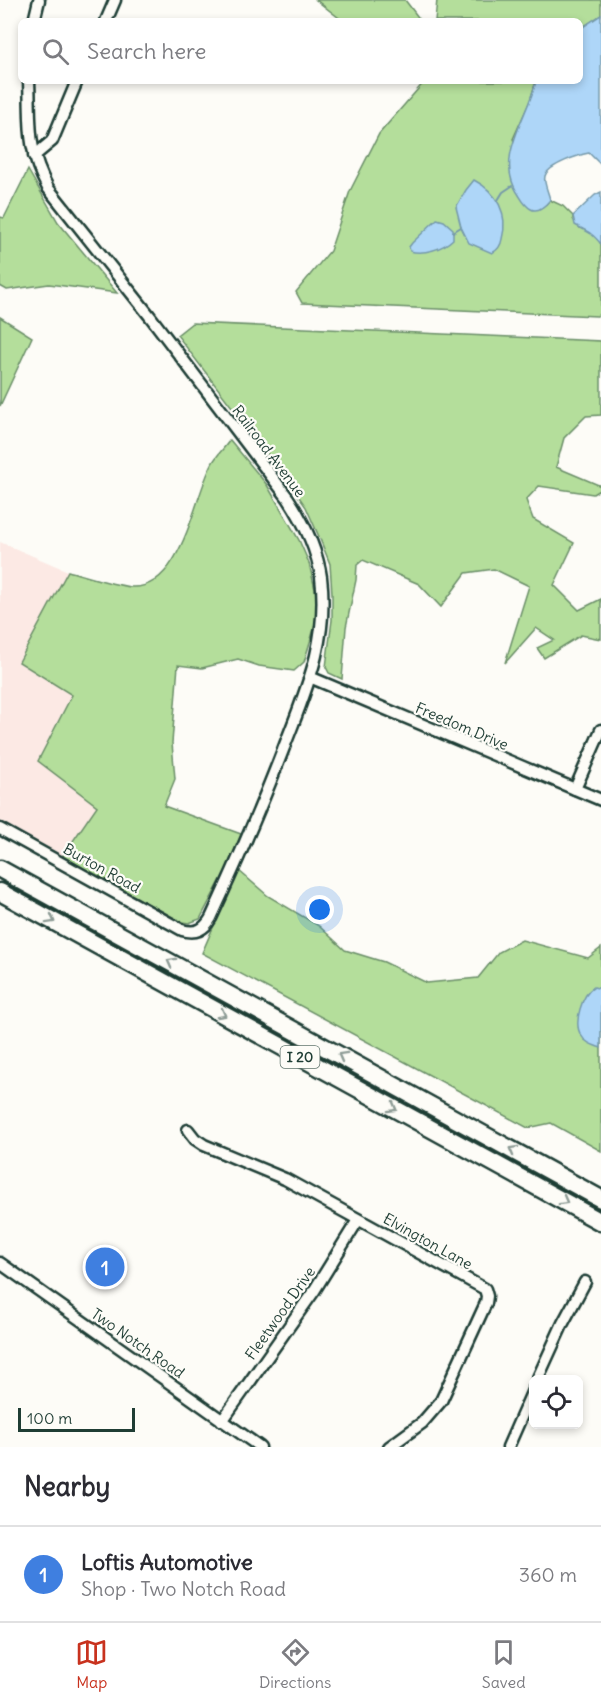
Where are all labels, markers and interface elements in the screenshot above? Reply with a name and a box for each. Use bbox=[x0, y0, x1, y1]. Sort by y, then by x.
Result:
search box bbox=[18, 18, 583, 84]
icon: search bbox=[39, 35, 72, 68]
text: Search here bbox=[87, 37, 206, 65]
street label: Railroad Avenue bbox=[228, 401, 310, 501]
street label: Freedom Drive bbox=[413, 698, 511, 754]
street label: Burton Road bbox=[60, 839, 144, 897]
your location bbox=[305, 895, 334, 924]
one-way arrow bbox=[45, 913, 56, 924]
one-way arrow bbox=[167, 958, 177, 969]
one-way arrow bbox=[216, 1007, 226, 1018]
road number: I 20 bbox=[280, 1046, 320, 1068]
one-way arrow bbox=[338, 1052, 349, 1063]
one-way arrow bbox=[387, 1100, 397, 1112]
one-way arrow bbox=[509, 1146, 519, 1157]
one-way arrow bbox=[558, 1194, 568, 1205]
street label: Elvington Lane bbox=[380, 1209, 476, 1273]
pin: 1 bbox=[86, 1244, 124, 1290]
street label: Fleetwood Drive bbox=[241, 1263, 319, 1363]
street label: Two Notch Road bbox=[88, 1304, 188, 1382]
map controls bbox=[529, 1375, 583, 1429]
button: locate bbox=[529, 1375, 583, 1429]
scale bar bbox=[18, 1405, 135, 1432]
text: 100 m bbox=[27, 1408, 72, 1428]
text: Nearby bbox=[24, 1470, 110, 1503]
text: Loftis Automotive bbox=[81, 1548, 253, 1576]
text: 1 bbox=[40, 1562, 47, 1587]
text: 360 m bbox=[519, 1562, 577, 1587]
text: Shop · Two Notch Road bbox=[81, 1576, 286, 1601]
tab: Map bbox=[75, 1636, 108, 1692]
tab: Directions bbox=[259, 1636, 331, 1692]
tab: Saved bbox=[482, 1636, 526, 1692]

